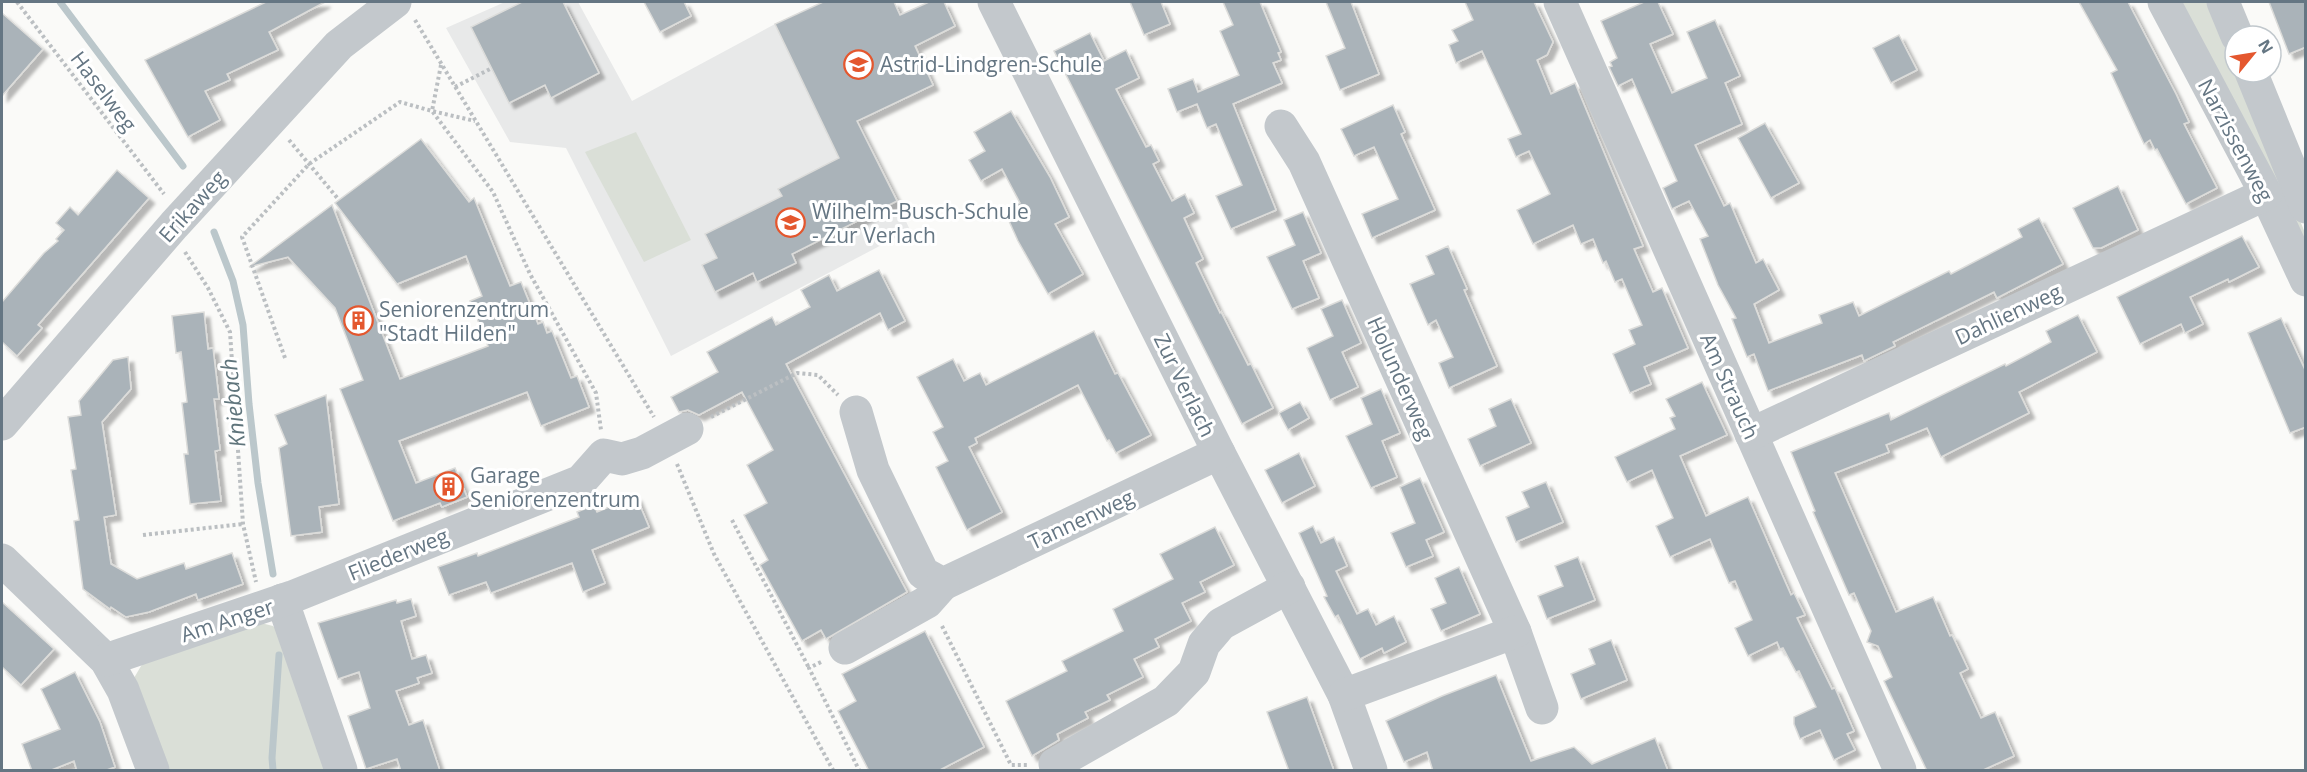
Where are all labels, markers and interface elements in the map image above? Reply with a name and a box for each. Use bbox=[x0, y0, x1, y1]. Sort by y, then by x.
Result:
north arrow bbox=[2223, 24, 2283, 84]
text: N bbox=[2253, 35, 2279, 58]
street label: Haselweg bbox=[65, 45, 143, 137]
school or university icon: Astrid-Lindgren-Schule bbox=[843, 48, 875, 80]
place label: Astrid-Lindgren-Schule bbox=[880, 50, 1102, 78]
street label: Narzissenweg bbox=[2192, 74, 2280, 206]
street label: Erikaweg bbox=[152, 164, 232, 248]
place label: Wilhelm-Busch-Schule - Zur Verlach bbox=[812, 197, 1029, 249]
school or university icon: Wilhelm-Busch-Schule - Zur Verlach bbox=[775, 207, 807, 239]
street label: Dahlienweg bbox=[1950, 277, 2066, 351]
place label: Seniorenzentrum "Stadt Hilden" bbox=[379, 295, 549, 347]
building icon: Seniorenzentrum "Stadt Hilden" bbox=[342, 305, 374, 337]
street label: Holunderweg bbox=[1361, 312, 1441, 444]
street label: Zur Verlach bbox=[1148, 329, 1222, 441]
street label: Am Strauch bbox=[1694, 329, 1766, 443]
water label: Kniebach bbox=[212, 357, 252, 449]
place label: Garage Seniorenzentrum bbox=[470, 461, 640, 513]
building icon: Garage Seniorenzentrum bbox=[433, 471, 465, 503]
street label: Tannenweg bbox=[1024, 482, 1138, 556]
street label: Fliederweg bbox=[344, 521, 452, 587]
street label: Am Anger bbox=[177, 592, 277, 648]

